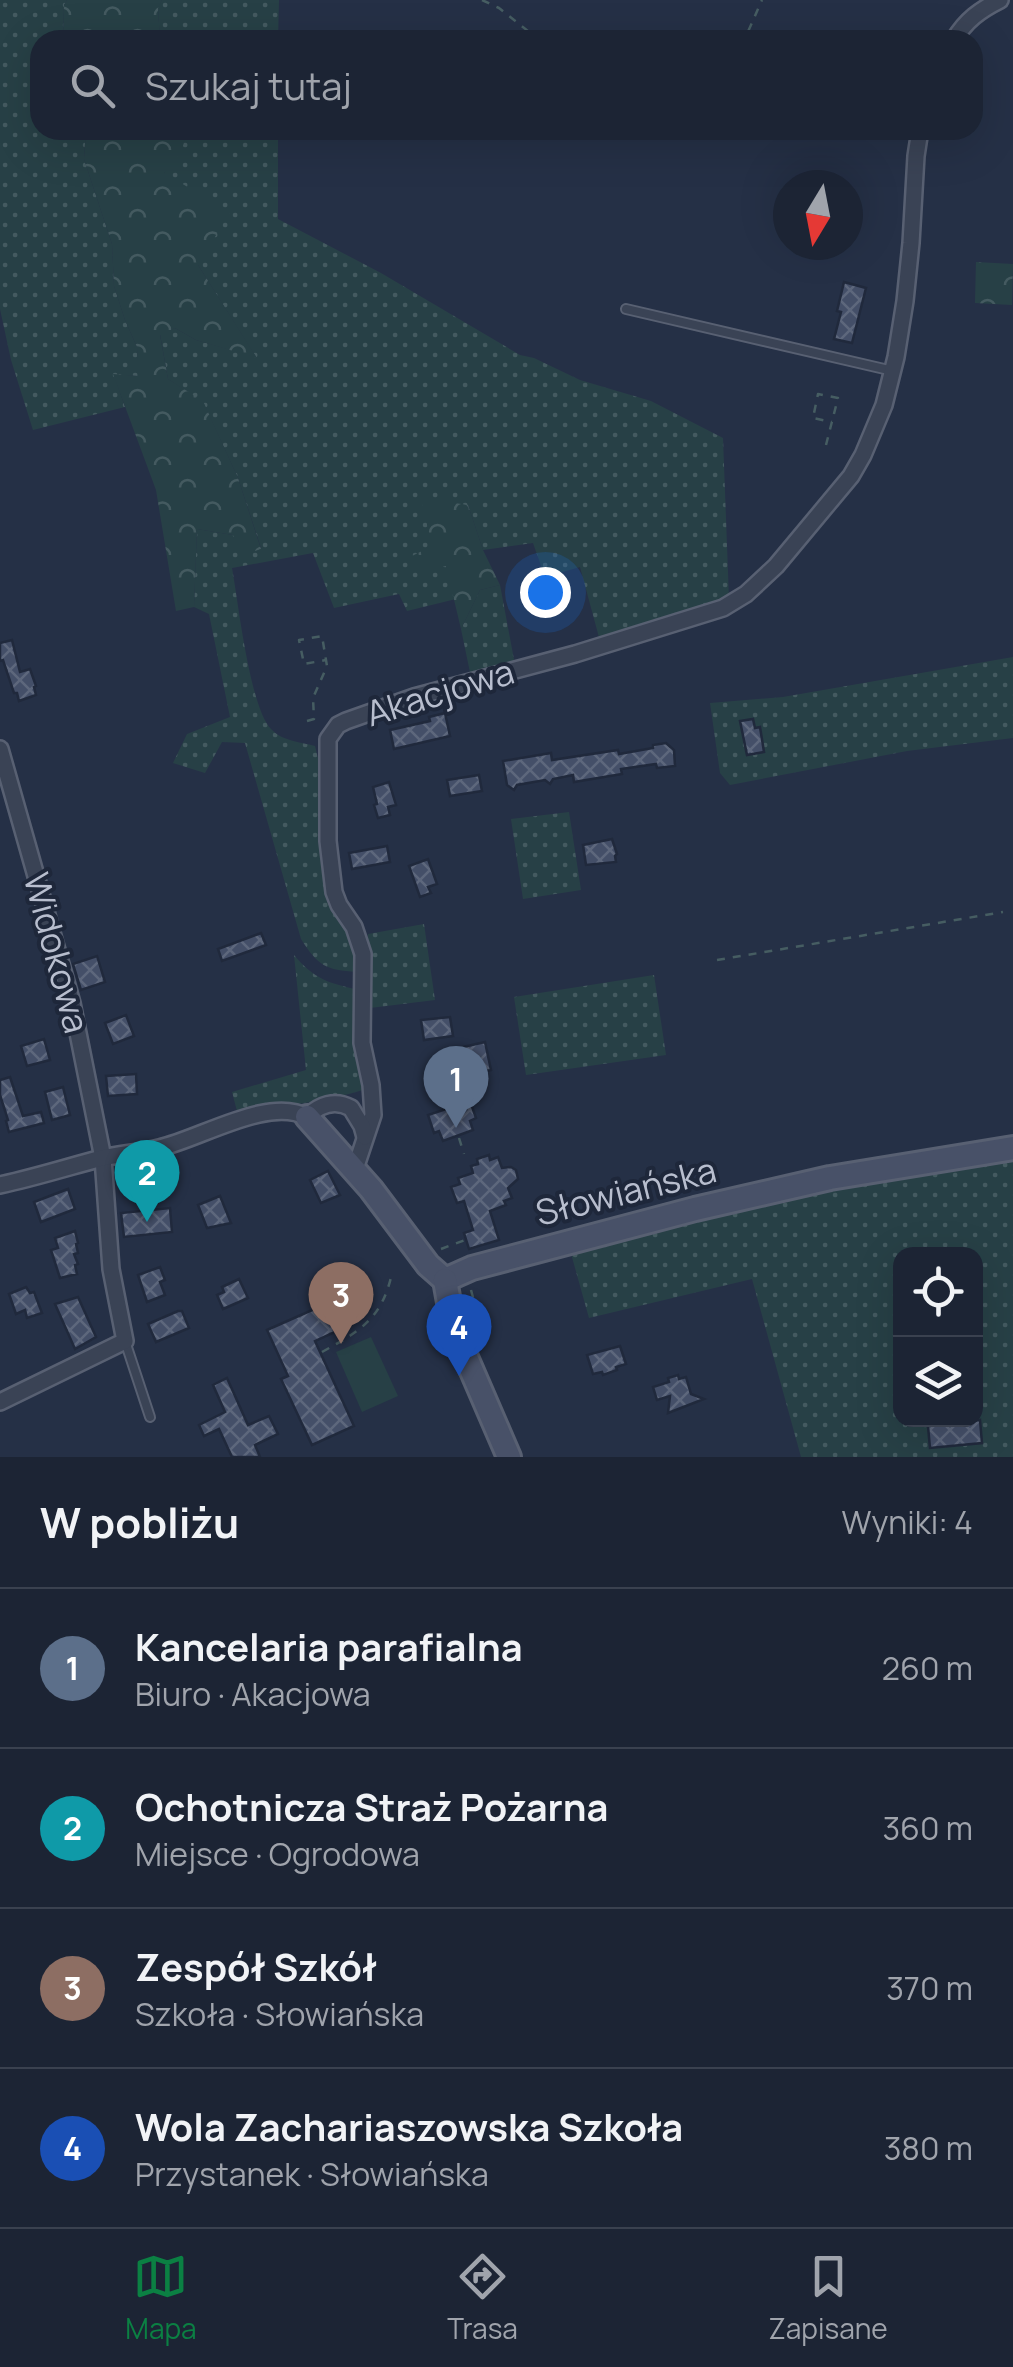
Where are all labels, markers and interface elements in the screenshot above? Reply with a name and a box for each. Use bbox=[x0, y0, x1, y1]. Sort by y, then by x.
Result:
search box bbox=[30, 30, 983, 140]
icon: search bbox=[65, 58, 120, 113]
text: Szukaj tutaj bbox=[145, 59, 352, 111]
north arrow bbox=[773, 170, 863, 260]
your location bbox=[520, 567, 571, 618]
street label: Akacjowa bbox=[360, 647, 520, 737]
street label: Widokowa bbox=[13, 867, 101, 1038]
pin: 1 bbox=[424, 1046, 488, 1128]
pin: 2 bbox=[114, 1140, 180, 1222]
street label: Słowiańska bbox=[530, 1145, 721, 1237]
map controls bbox=[893, 1247, 983, 1427]
button: locate bbox=[893, 1247, 983, 1337]
pin: 3 bbox=[308, 1262, 374, 1344]
pin: 4 bbox=[426, 1294, 492, 1376]
button: layers bbox=[893, 1337, 983, 1427]
text: W pobliżu bbox=[40, 1493, 239, 1551]
text: Wyniki: 4 bbox=[842, 1500, 973, 1544]
text: Kancelaria parafialna bbox=[135, 1620, 523, 1672]
text: 1 bbox=[65, 1646, 80, 1690]
text: 260 m bbox=[882, 1646, 973, 1690]
text: Biuro · Akacjowa bbox=[135, 1672, 371, 1716]
text: Ochotnicza Straż Pożarna bbox=[135, 1780, 608, 1832]
text: 2 bbox=[63, 1806, 82, 1850]
text: 360 m bbox=[882, 1806, 973, 1850]
text: Miejsce · Ogrodowa bbox=[135, 1832, 420, 1876]
text: Zespół Szkół bbox=[135, 1940, 377, 1992]
text: 3 bbox=[63, 1966, 82, 2010]
text: 370 m bbox=[886, 1966, 973, 2010]
text: Szkoła · Słowiańska bbox=[135, 1992, 424, 2036]
text: Wola Zachariaszowska Szkoła bbox=[135, 2100, 683, 2152]
text: 4 bbox=[63, 2126, 82, 2170]
text: 380 m bbox=[884, 2126, 973, 2170]
text: Przystanek · Słowiańska bbox=[135, 2152, 489, 2196]
tab: Mapa bbox=[125, 2249, 197, 2347]
tab: Trasa bbox=[447, 2249, 518, 2347]
tab: Zapisane bbox=[769, 2249, 888, 2347]

